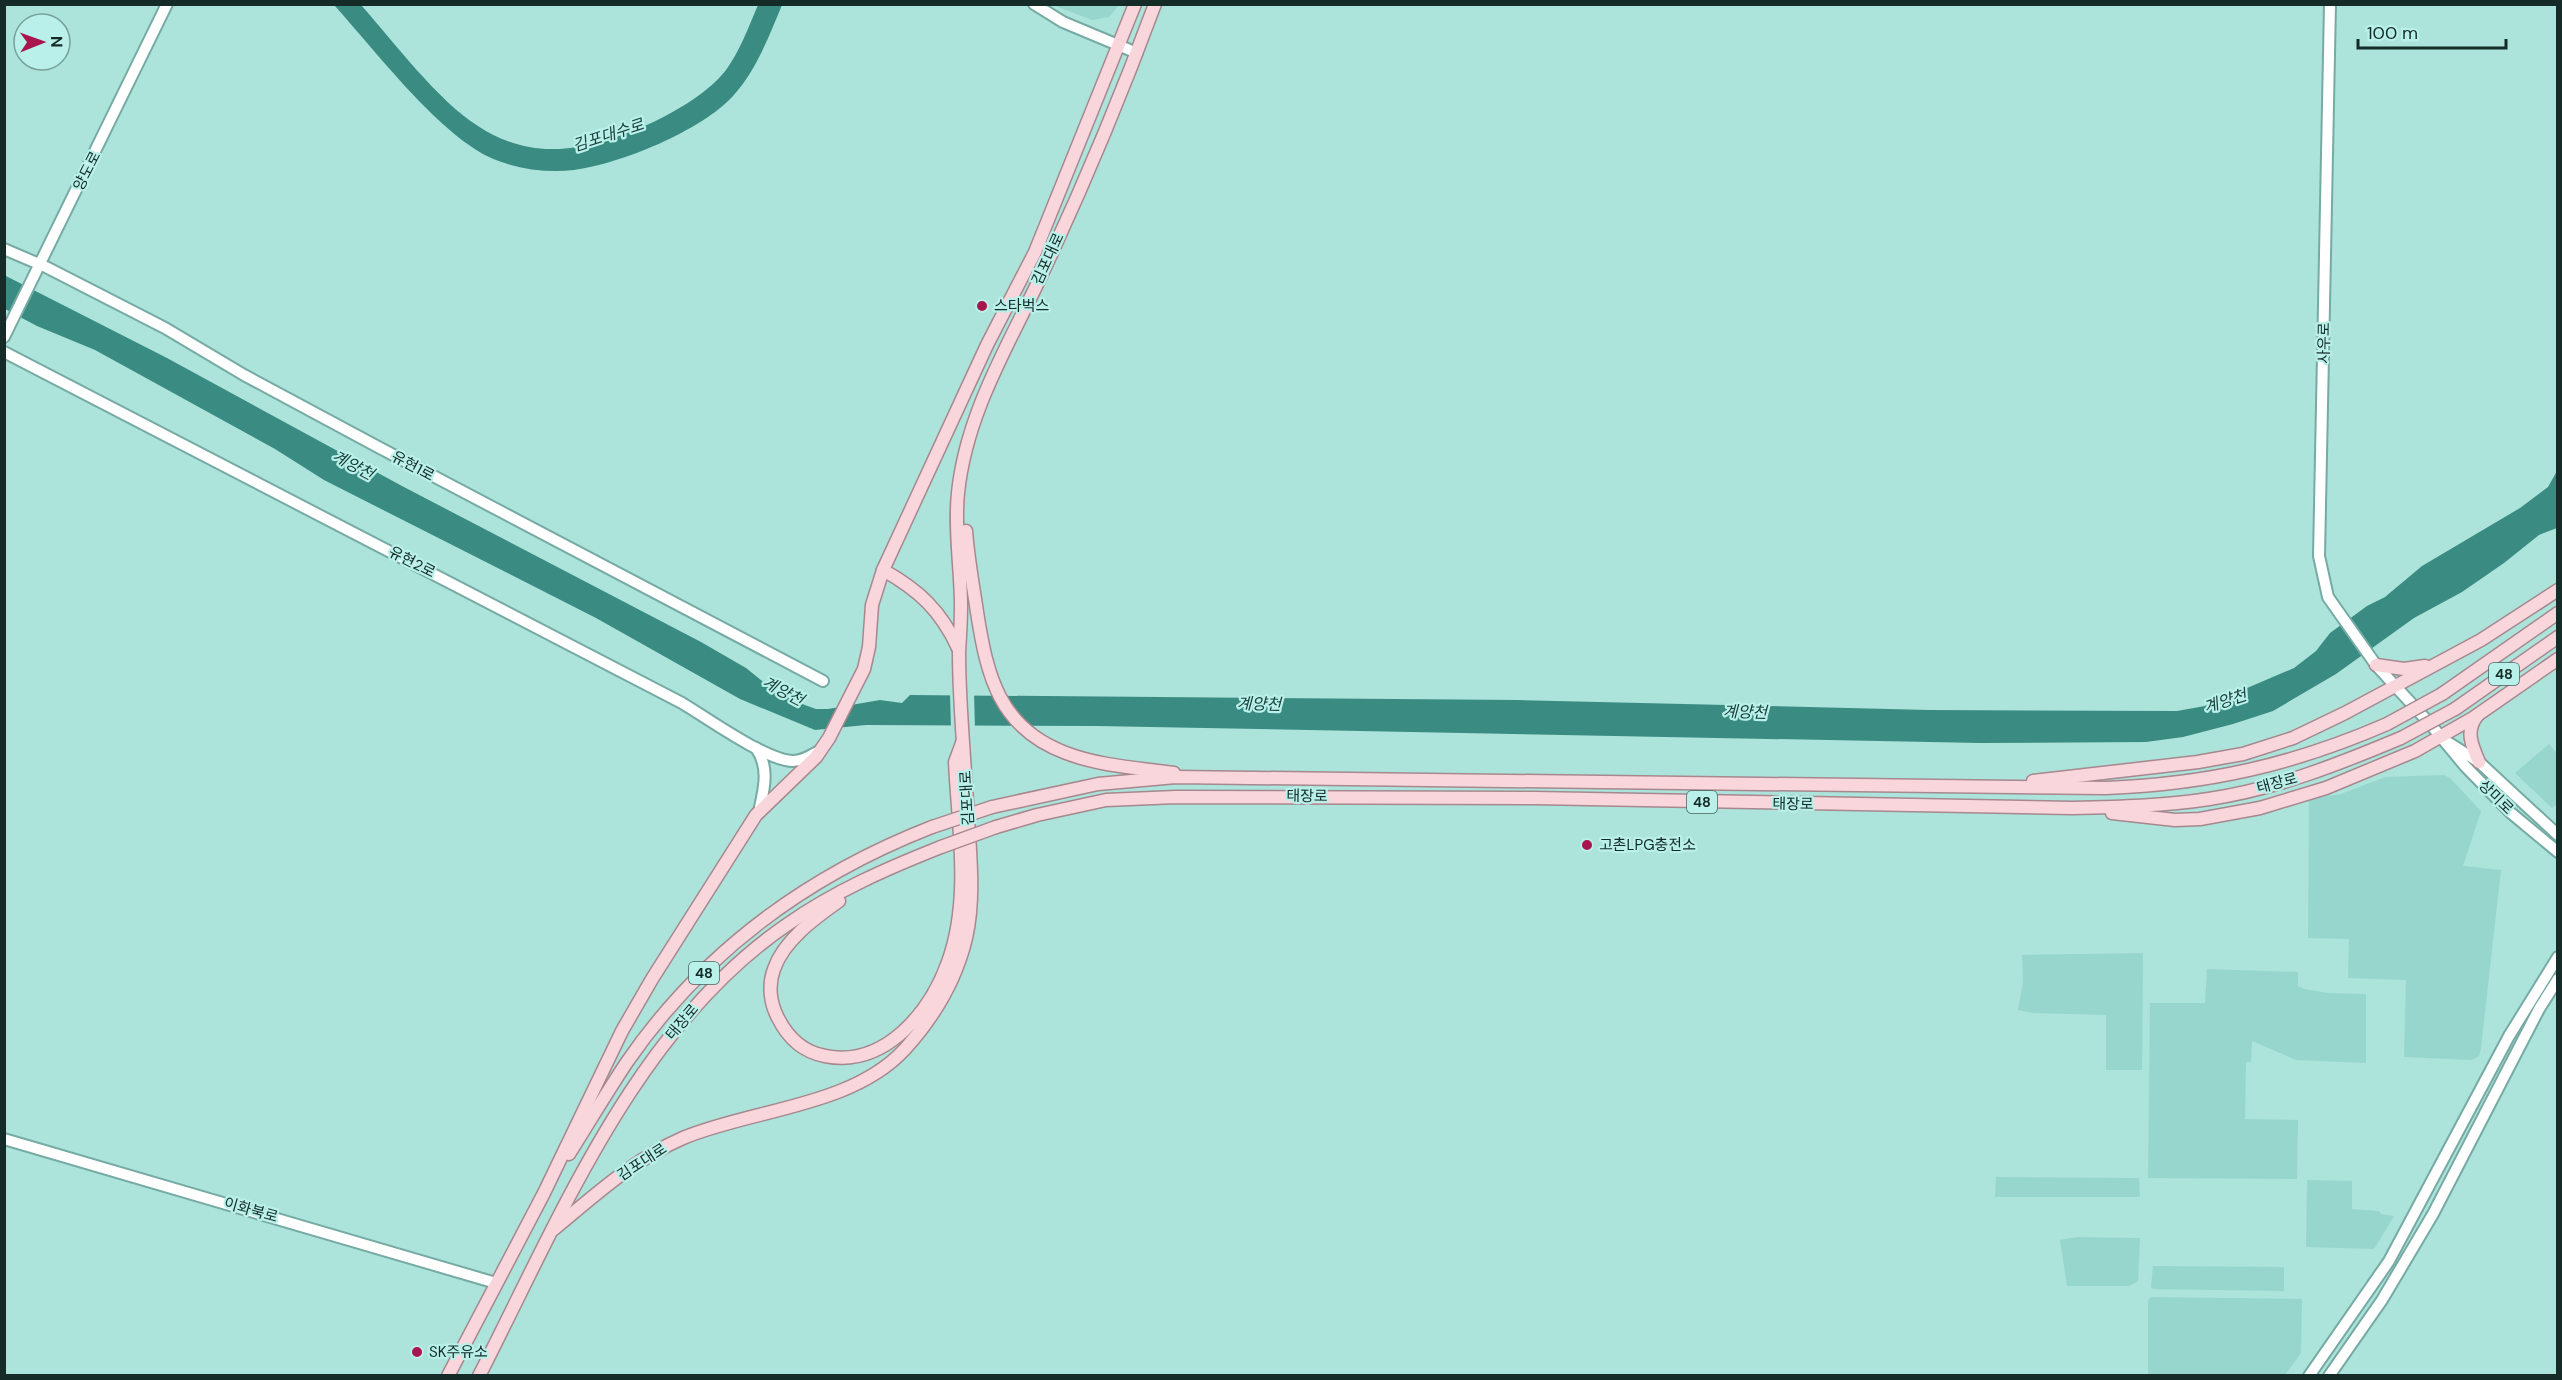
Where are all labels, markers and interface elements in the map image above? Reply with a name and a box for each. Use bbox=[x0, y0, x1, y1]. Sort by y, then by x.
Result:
north arrow bbox=[12, 12, 72, 72]
scale bar bbox=[2358, 12, 2506, 50]
text: 100 m bbox=[2367, 21, 2418, 45]
text: N bbox=[46, 36, 67, 48]
water label: 김포대수로 bbox=[570, 113, 647, 156]
street label: 양도로 bbox=[69, 148, 105, 194]
street label: 김포대로 bbox=[1027, 230, 1069, 288]
place label: 스타벅스 bbox=[994, 296, 1049, 316]
marker: 스타벅스 bbox=[975, 299, 989, 313]
street label: 사우로 bbox=[2314, 322, 2334, 364]
water label: 계양천 bbox=[329, 445, 379, 486]
street label: 유현1로 bbox=[388, 446, 438, 486]
street label: 유현2로 bbox=[385, 542, 439, 582]
road number: 48 bbox=[2489, 663, 2519, 685]
water label: 계양천 bbox=[759, 671, 809, 712]
water label: 계양천 bbox=[2201, 683, 2251, 718]
water label: 계양천 bbox=[1237, 693, 1284, 715]
water label: 계양천 bbox=[1723, 701, 1770, 723]
street label: 태장로 bbox=[2254, 768, 2300, 798]
street label: 김포대로 bbox=[956, 770, 978, 826]
street label: 상미로 bbox=[2474, 775, 2518, 819]
street label: 태장로 bbox=[1286, 786, 1328, 806]
road number: 48 bbox=[1687, 791, 1717, 813]
street label: 태장로 bbox=[1772, 794, 1814, 814]
place label: 고촌LPG충전소 bbox=[1599, 835, 1696, 855]
marker: 고촌LPG충전소 bbox=[1580, 838, 1594, 852]
road number: 48 bbox=[689, 962, 719, 984]
street label: 태장로 bbox=[661, 1000, 703, 1044]
street label: 김포대로 bbox=[613, 1139, 671, 1185]
street label: 이화북로 bbox=[222, 1193, 280, 1227]
place label: SK주유소 bbox=[429, 1342, 488, 1362]
marker: SK주유소 bbox=[410, 1345, 424, 1359]

